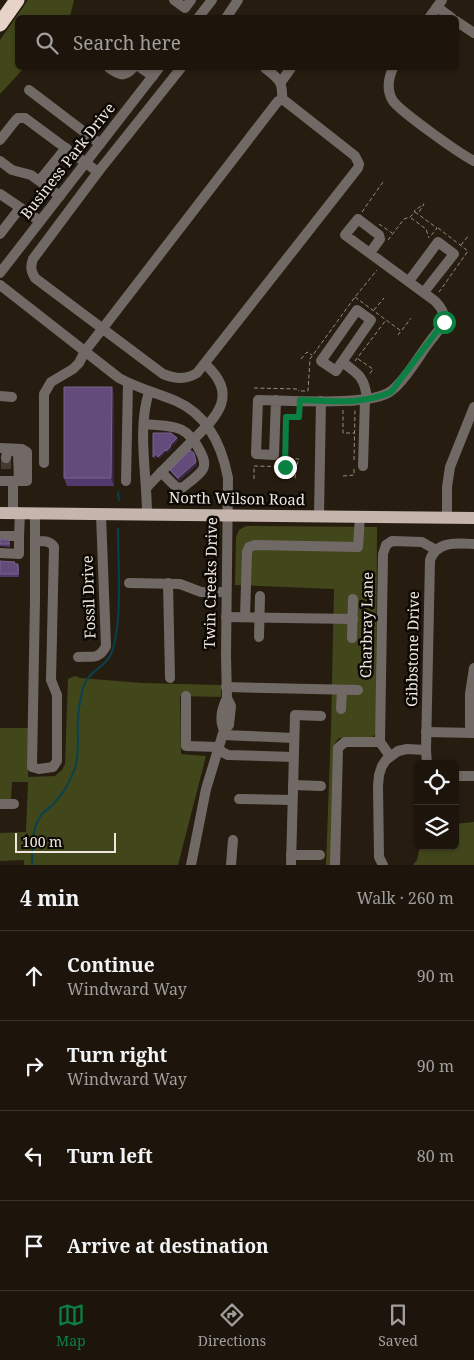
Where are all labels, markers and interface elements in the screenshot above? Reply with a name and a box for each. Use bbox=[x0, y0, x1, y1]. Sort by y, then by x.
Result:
search box bbox=[15, 15, 459, 70]
icon: search bbox=[33, 29, 61, 57]
text: Search here bbox=[73, 30, 181, 56]
street label: Business Park Drive bbox=[15, 98, 119, 223]
route start bbox=[433, 311, 456, 334]
route end bbox=[274, 456, 297, 479]
street label: North Wilson Road bbox=[169, 487, 305, 509]
street label: Twin Creeks Drive bbox=[199, 517, 221, 649]
street label: Fossil Drive bbox=[77, 555, 99, 639]
street label: Charbray Lane bbox=[355, 572, 377, 678]
street label: Gibbstone Drive bbox=[401, 591, 423, 707]
map controls bbox=[414, 760, 459, 850]
button: locate bbox=[414, 760, 459, 805]
button: layers bbox=[414, 805, 459, 850]
scale bar bbox=[15, 830, 116, 853]
text: 100 m bbox=[22, 832, 62, 851]
text: 4 min bbox=[20, 884, 79, 912]
text: Walk · 260 m bbox=[357, 887, 454, 909]
text: Continue bbox=[67, 952, 155, 978]
icon: ahead bbox=[20, 962, 48, 990]
text: 90 m bbox=[417, 965, 454, 987]
text: Windward Way bbox=[67, 978, 187, 1000]
text: Turn right bbox=[67, 1042, 167, 1068]
icon: right bbox=[20, 1052, 48, 1080]
text: 90 m bbox=[417, 1055, 454, 1077]
text: Windward Way bbox=[67, 1068, 187, 1090]
icon: left bbox=[20, 1142, 48, 1170]
text: Turn left bbox=[67, 1143, 153, 1169]
text: 80 m bbox=[417, 1145, 454, 1167]
icon: arrive bbox=[20, 1232, 48, 1260]
text: Arrive at destination bbox=[67, 1233, 269, 1259]
tab: Map bbox=[56, 1301, 86, 1350]
tab: Directions bbox=[198, 1301, 266, 1350]
tab: Saved bbox=[378, 1301, 418, 1350]

